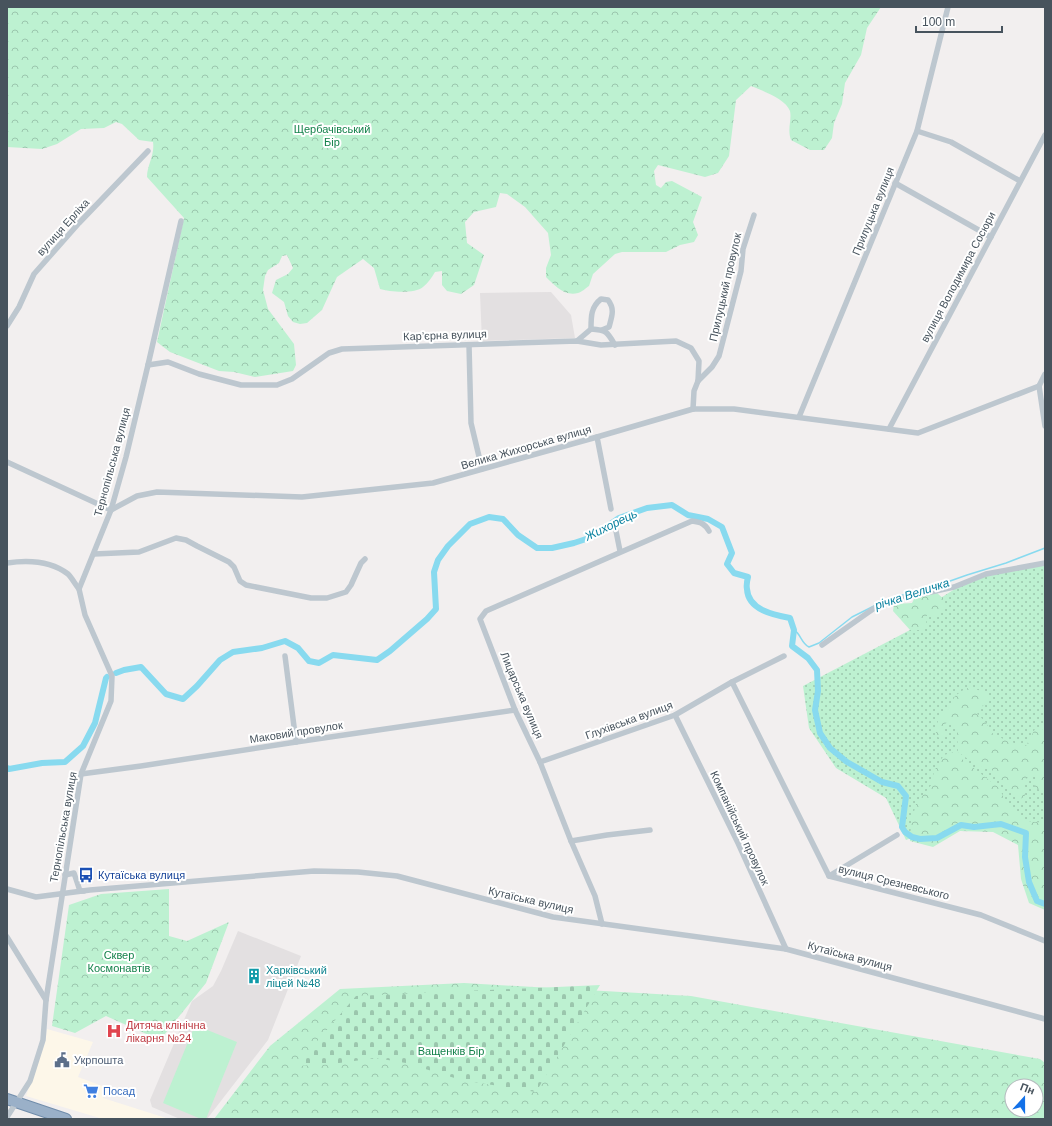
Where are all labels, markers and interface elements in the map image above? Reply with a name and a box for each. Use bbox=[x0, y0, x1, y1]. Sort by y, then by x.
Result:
scale bar bbox=[916, 8, 1002, 34]
text: 100 m bbox=[922, 15, 955, 29]
park label: Щербачівський Бір bbox=[294, 123, 370, 148]
street label: Прилуцька вулиця bbox=[850, 165, 896, 257]
street label: вулиця Ерліха bbox=[34, 196, 92, 258]
street label: вулиця Володимира Сосюри bbox=[918, 210, 998, 344]
street label: Прилуцький провулок bbox=[707, 231, 743, 342]
street label: Кар’єрна вулиця bbox=[403, 328, 487, 342]
street label: Тернопільська вулиця bbox=[92, 406, 132, 518]
street label: Велика Жихорська вулиця bbox=[459, 423, 593, 471]
water label: Жихорець bbox=[582, 506, 640, 544]
water label: річка Величка bbox=[872, 575, 951, 613]
street label: Лицарська вулиця bbox=[498, 650, 546, 740]
street label: Глухівська вулиця bbox=[584, 699, 674, 741]
street label: Маковий провулок bbox=[249, 719, 344, 745]
street label: Компанійський провулок bbox=[708, 769, 772, 887]
street label: Тернопільська вулиця bbox=[47, 771, 79, 883]
street label: вулиця Срезневського bbox=[837, 862, 951, 902]
bus stop icon: Кутаїська вулиця bbox=[77, 866, 95, 884]
place label: Кутаїська вулиця bbox=[98, 869, 185, 881]
street label: Кутаїська вулиця bbox=[487, 884, 575, 916]
street label: Кутаїська вулиця bbox=[806, 939, 894, 973]
park label: Сквер Космонавтів bbox=[88, 949, 151, 974]
place label: Харківський ліцей №48 bbox=[266, 964, 327, 989]
building icon: Харківський ліцей №48 bbox=[245, 967, 263, 985]
place label: Дитяча клінічна лікарня №24 bbox=[126, 1019, 207, 1044]
hospital icon: Дитяча клінічна лікарня №24 bbox=[105, 1022, 123, 1040]
park label: Ващенків Бір bbox=[418, 1045, 484, 1057]
public building icon: Укрпошта bbox=[53, 1051, 71, 1069]
place label: Укрпошта bbox=[74, 1054, 124, 1066]
north arrow bbox=[1004, 1078, 1044, 1118]
text: Пн bbox=[1019, 1080, 1037, 1097]
supermarket icon: Посад bbox=[82, 1082, 100, 1100]
place label: Посад bbox=[103, 1085, 136, 1097]

